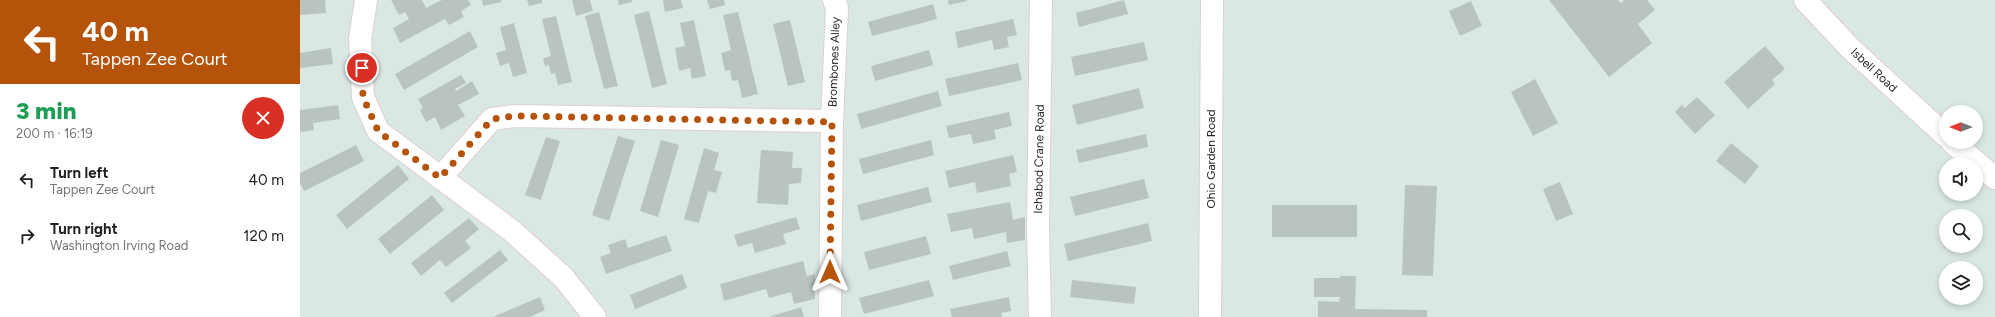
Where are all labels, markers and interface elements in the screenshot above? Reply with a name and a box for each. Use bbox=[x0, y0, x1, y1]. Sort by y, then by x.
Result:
text: 40 m bbox=[82, 14, 149, 48]
icon: left bbox=[16, 16, 68, 68]
street label: Brombones Alley bbox=[825, 16, 843, 107]
street label: Isbell Road bbox=[1848, 45, 1900, 95]
text: Tappen Zee Court bbox=[82, 48, 228, 70]
pin bbox=[345, 51, 379, 85]
icon: arrive bbox=[351, 57, 373, 79]
text: 3 min bbox=[16, 96, 77, 125]
button: close bbox=[242, 97, 284, 139]
street label: Ichabod Crane Road bbox=[1031, 104, 1047, 214]
north arrow bbox=[1939, 105, 1983, 149]
map controls bbox=[1939, 105, 1983, 305]
street label: Ohio Garden Road bbox=[1204, 110, 1218, 208]
text: 200 m · 16:19 bbox=[16, 126, 93, 141]
button: sound bbox=[1939, 157, 1983, 201]
text: Turn left bbox=[50, 164, 108, 182]
icon: left bbox=[16, 169, 38, 191]
text: 40 m bbox=[249, 171, 284, 189]
text: Tappen Zee Court bbox=[50, 182, 155, 197]
button: search bbox=[1939, 209, 1983, 253]
text: Turn right bbox=[50, 220, 118, 238]
icon: right bbox=[16, 225, 38, 247]
text: 120 m bbox=[243, 227, 284, 245]
text: Washington Irving Road bbox=[50, 238, 188, 253]
position arrow bbox=[809, 251, 851, 293]
button: layers bbox=[1939, 261, 1983, 305]

